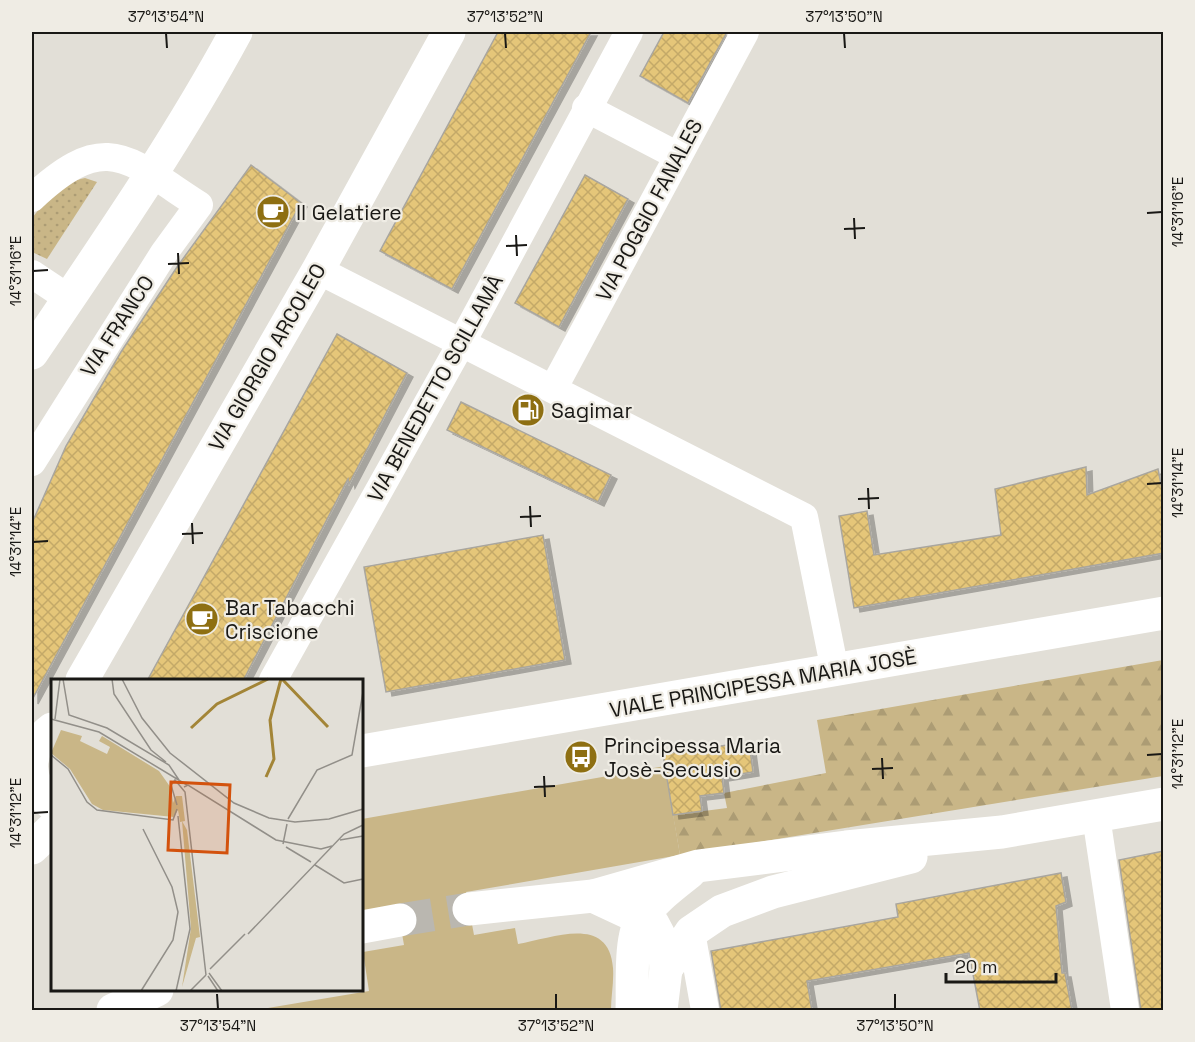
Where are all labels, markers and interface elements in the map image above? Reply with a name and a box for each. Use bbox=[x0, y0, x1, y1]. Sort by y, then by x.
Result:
text: 37°13'54"N bbox=[128, 7, 204, 26]
text: 37°13'52"N bbox=[467, 7, 543, 26]
text: 37°13'50"N bbox=[805, 7, 883, 26]
street label: VIA POGGIO FANALES bbox=[590, 114, 708, 306]
text: 14°31'16"E bbox=[1168, 177, 1187, 247]
cafe icon: Il Gelatiere bbox=[255, 194, 291, 230]
place label: Il Gelatiere bbox=[296, 199, 402, 226]
text: 14°31'16"E bbox=[6, 236, 25, 306]
street label: VIA GIORGIO ARCOLEO bbox=[202, 258, 332, 456]
street label: VIA BENEDETTO SCILLAMÀ bbox=[361, 269, 509, 507]
street label: VIA FRANCO bbox=[74, 270, 160, 382]
fuel station icon: Sagimar bbox=[510, 392, 546, 428]
place label: Sagimar bbox=[551, 397, 632, 424]
text: 14°31'14"E bbox=[1168, 448, 1187, 518]
text: 14°31'14"E bbox=[6, 507, 25, 577]
place label: Bar Tabacchi Criscione bbox=[225, 594, 355, 645]
cafe icon: Bar Tabacchi Criscione bbox=[184, 601, 220, 637]
street label: VIALE PRINCIPESSA MARIA JOSÈ bbox=[607, 643, 919, 723]
inset map bbox=[51, 679, 363, 991]
text: 14°31'12"E bbox=[1168, 719, 1187, 789]
place label: Principessa Maria Josè-Secusio bbox=[604, 732, 781, 783]
bus stop icon: Principessa Maria Josè-Secusio bbox=[563, 739, 599, 775]
text: 14°31'12"E bbox=[6, 778, 25, 848]
scale bar bbox=[946, 946, 1056, 984]
text: 20 m bbox=[955, 955, 998, 978]
text: 37°13'54"N bbox=[180, 1016, 256, 1035]
text: 37°13'52"N bbox=[518, 1016, 594, 1035]
text: 37°13'50"N bbox=[856, 1016, 934, 1035]

